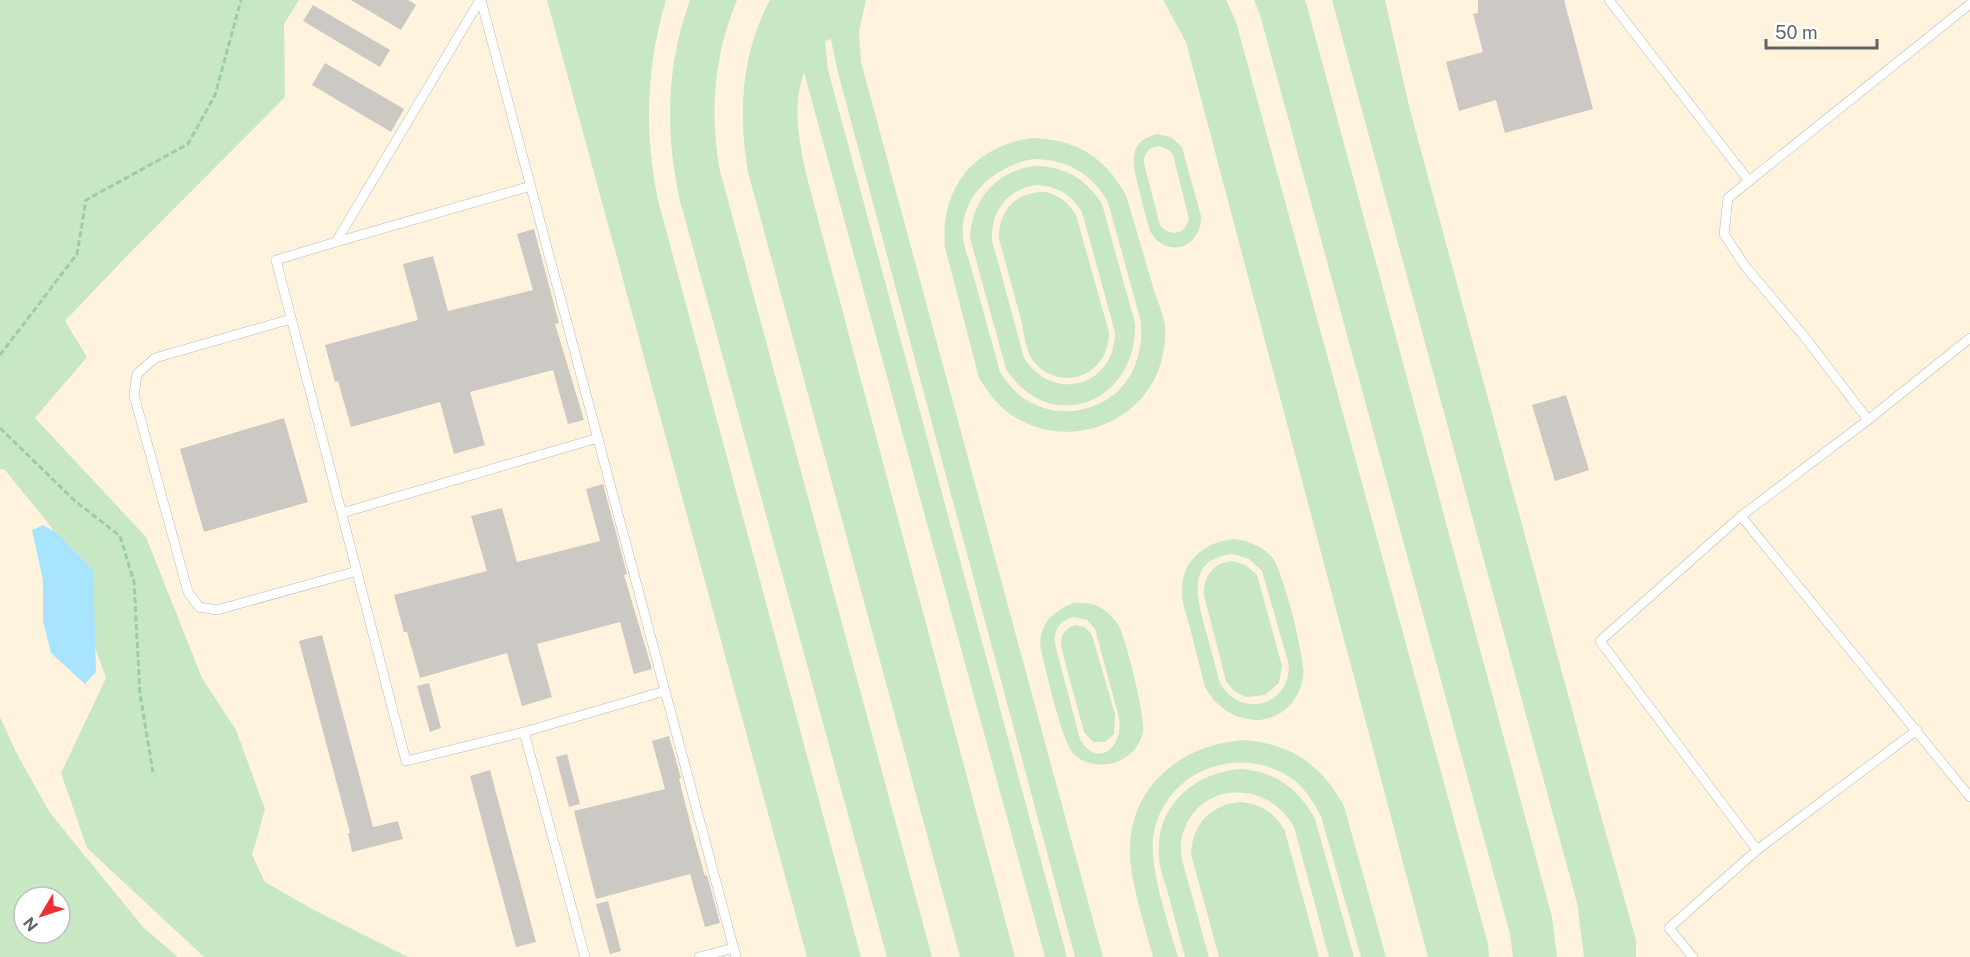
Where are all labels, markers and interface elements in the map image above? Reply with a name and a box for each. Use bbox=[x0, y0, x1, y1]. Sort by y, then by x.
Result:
scale bar bbox=[1766, 12, 1877, 50]
text: 50 m bbox=[1775, 22, 1818, 43]
north arrow bbox=[12, 885, 72, 945]
text: N bbox=[19, 913, 42, 935]

